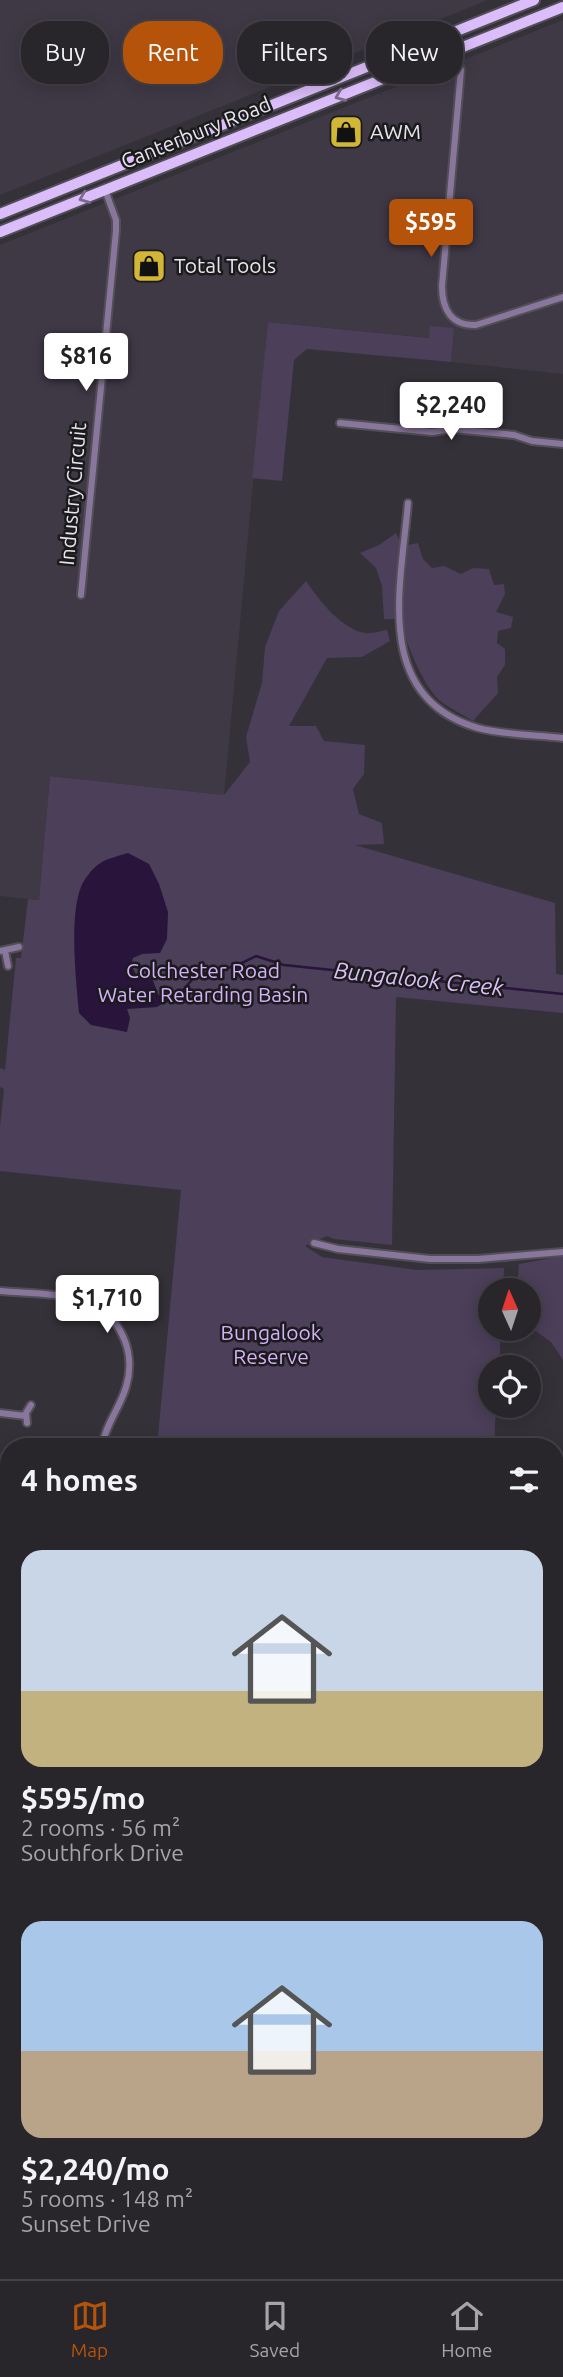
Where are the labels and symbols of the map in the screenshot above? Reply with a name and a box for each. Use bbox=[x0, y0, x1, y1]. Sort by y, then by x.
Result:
one-way arrow bbox=[335, 87, 347, 101]
street label: Canterbury Road bbox=[117, 91, 274, 173]
shop icon: AWM bbox=[327, 113, 365, 151]
place label: AWM bbox=[370, 119, 421, 143]
one-way arrow bbox=[78, 190, 90, 204]
pin: $595 bbox=[390, 200, 472, 259]
shop icon: Total Tools bbox=[130, 247, 168, 285]
place label: Total Tools bbox=[174, 253, 276, 277]
pin: $816 bbox=[45, 334, 127, 393]
pin: $2,240 bbox=[394, 382, 508, 442]
street label: Industry Circuit bbox=[54, 421, 90, 566]
water label: Bungalook Creek bbox=[333, 957, 505, 1000]
park label: Colchester Road Water Retarding Basin bbox=[98, 958, 308, 1006]
pin: $1,710 bbox=[50, 1276, 164, 1335]
north arrow bbox=[478, 1278, 541, 1340]
park label: Bungalook Reserve bbox=[221, 1320, 322, 1368]

